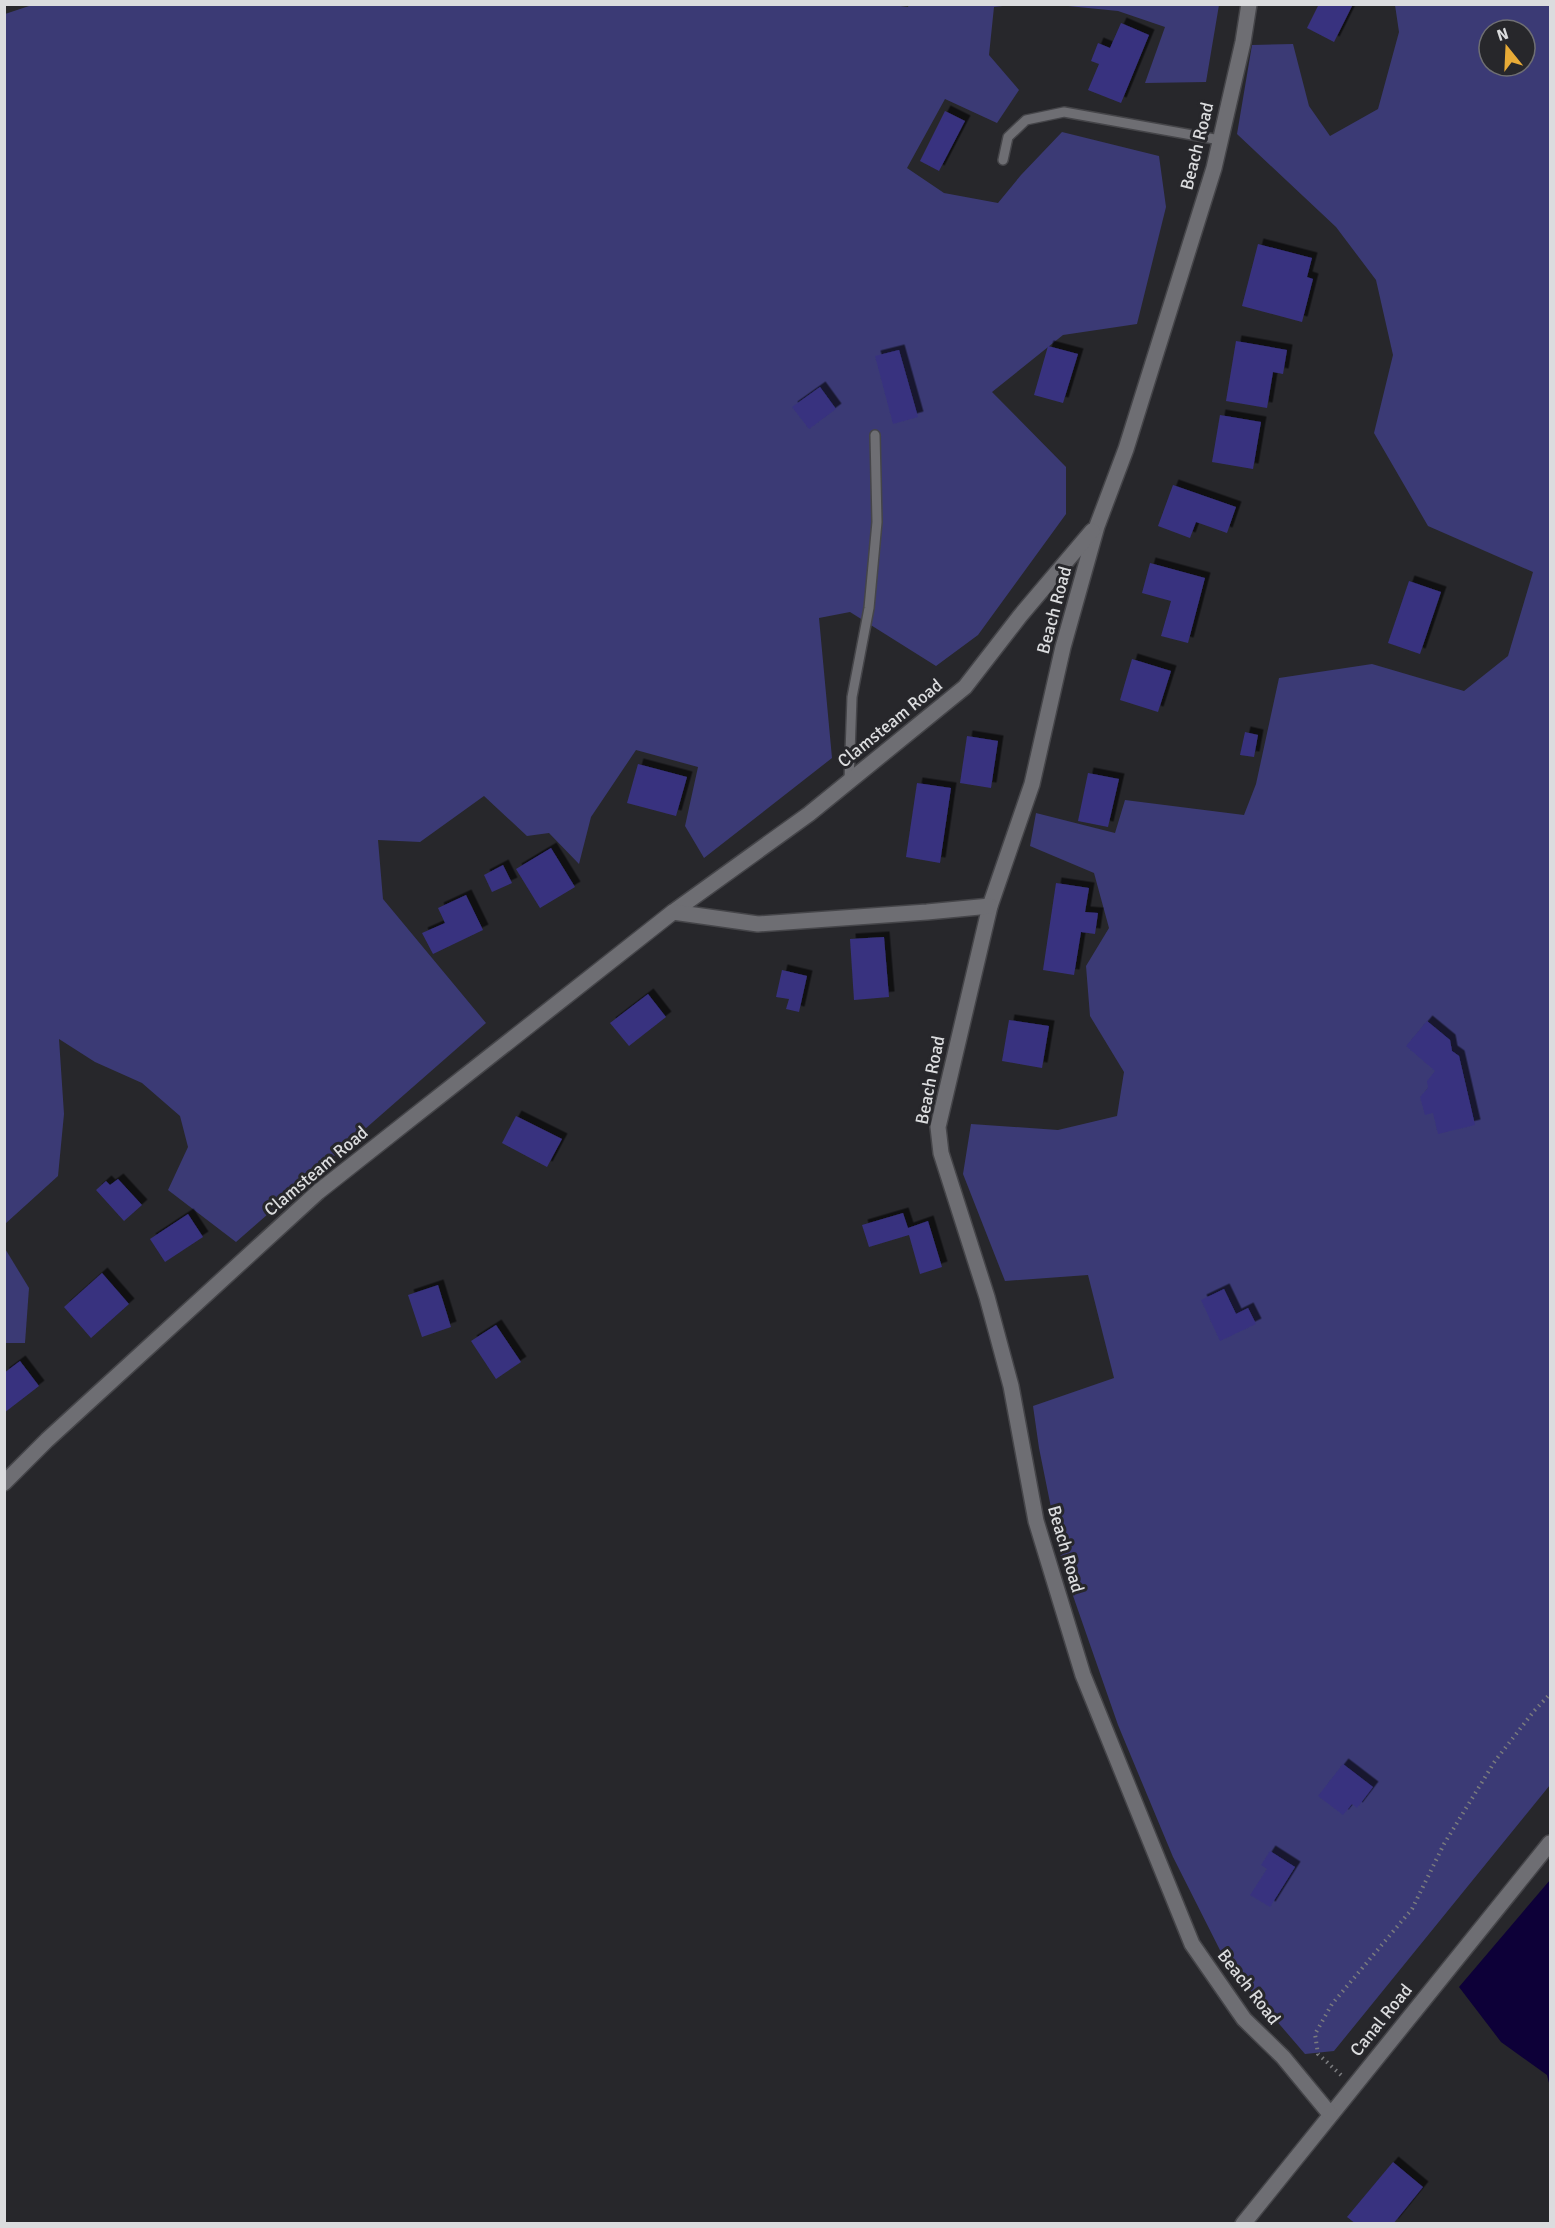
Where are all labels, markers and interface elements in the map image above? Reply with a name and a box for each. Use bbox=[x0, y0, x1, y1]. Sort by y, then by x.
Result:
north arrow bbox=[1477, 18, 1537, 78]
text: N bbox=[1494, 23, 1511, 46]
street label: Beach Road bbox=[1175, 100, 1219, 192]
street label: Beach Road bbox=[1032, 564, 1076, 656]
street label: Clamsteam Road bbox=[833, 674, 947, 772]
street label: Beach Road bbox=[911, 1034, 949, 1126]
street label: Clamsteam Road bbox=[260, 1121, 372, 1221]
street label: Beach Road bbox=[1043, 1503, 1089, 1595]
street label: Beach Road bbox=[1213, 1945, 1285, 2029]
street label: Canal Road bbox=[1345, 1979, 1417, 2061]

